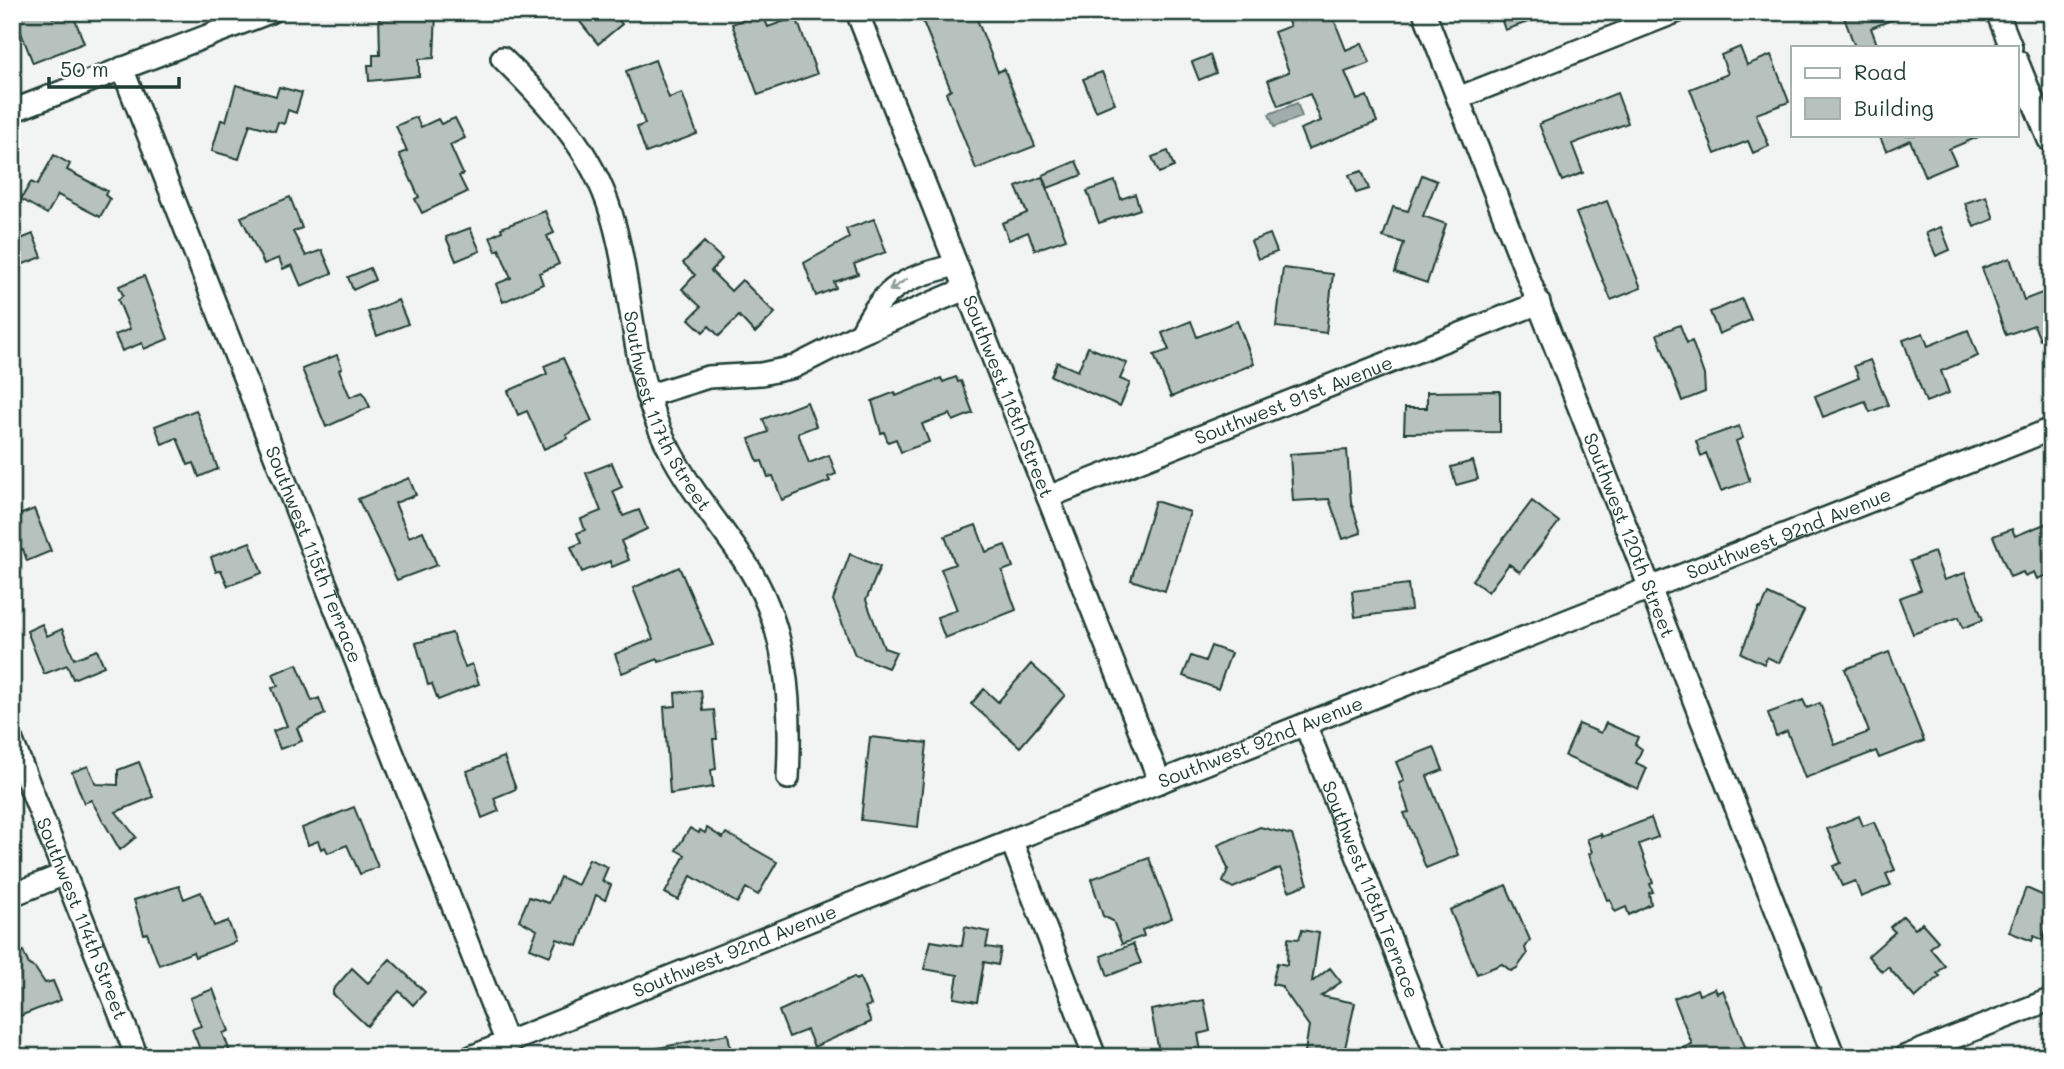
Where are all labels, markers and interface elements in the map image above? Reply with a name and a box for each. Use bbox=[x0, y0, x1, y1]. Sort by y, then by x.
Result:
scale bar bbox=[49, 46, 178, 90]
legend bbox=[1791, 46, 2018, 136]
text: 50 m bbox=[60, 55, 109, 82]
text: Road bbox=[1854, 58, 1906, 85]
text: Building bbox=[1854, 94, 1934, 121]
one-way arrow bbox=[889, 278, 908, 293]
street label: Southwest 118th Street bbox=[958, 291, 1060, 501]
street label: Southwest 117th Street bbox=[619, 309, 718, 516]
street label: Southwest 91st Avenue bbox=[1191, 349, 1396, 450]
street label: Southwest 120th Street bbox=[1578, 429, 1681, 641]
street label: Southwest 115th Terrace bbox=[260, 442, 369, 666]
street label: Southwest 92nd Avenue bbox=[1683, 481, 1894, 584]
street label: Southwest 92nd Avenue bbox=[1154, 690, 1366, 793]
street label: Southwest 118th Terrace bbox=[1317, 777, 1425, 1002]
street label: Southwest 114th Street bbox=[31, 814, 134, 1023]
street label: Southwest 92nd Avenue bbox=[628, 898, 840, 1003]

